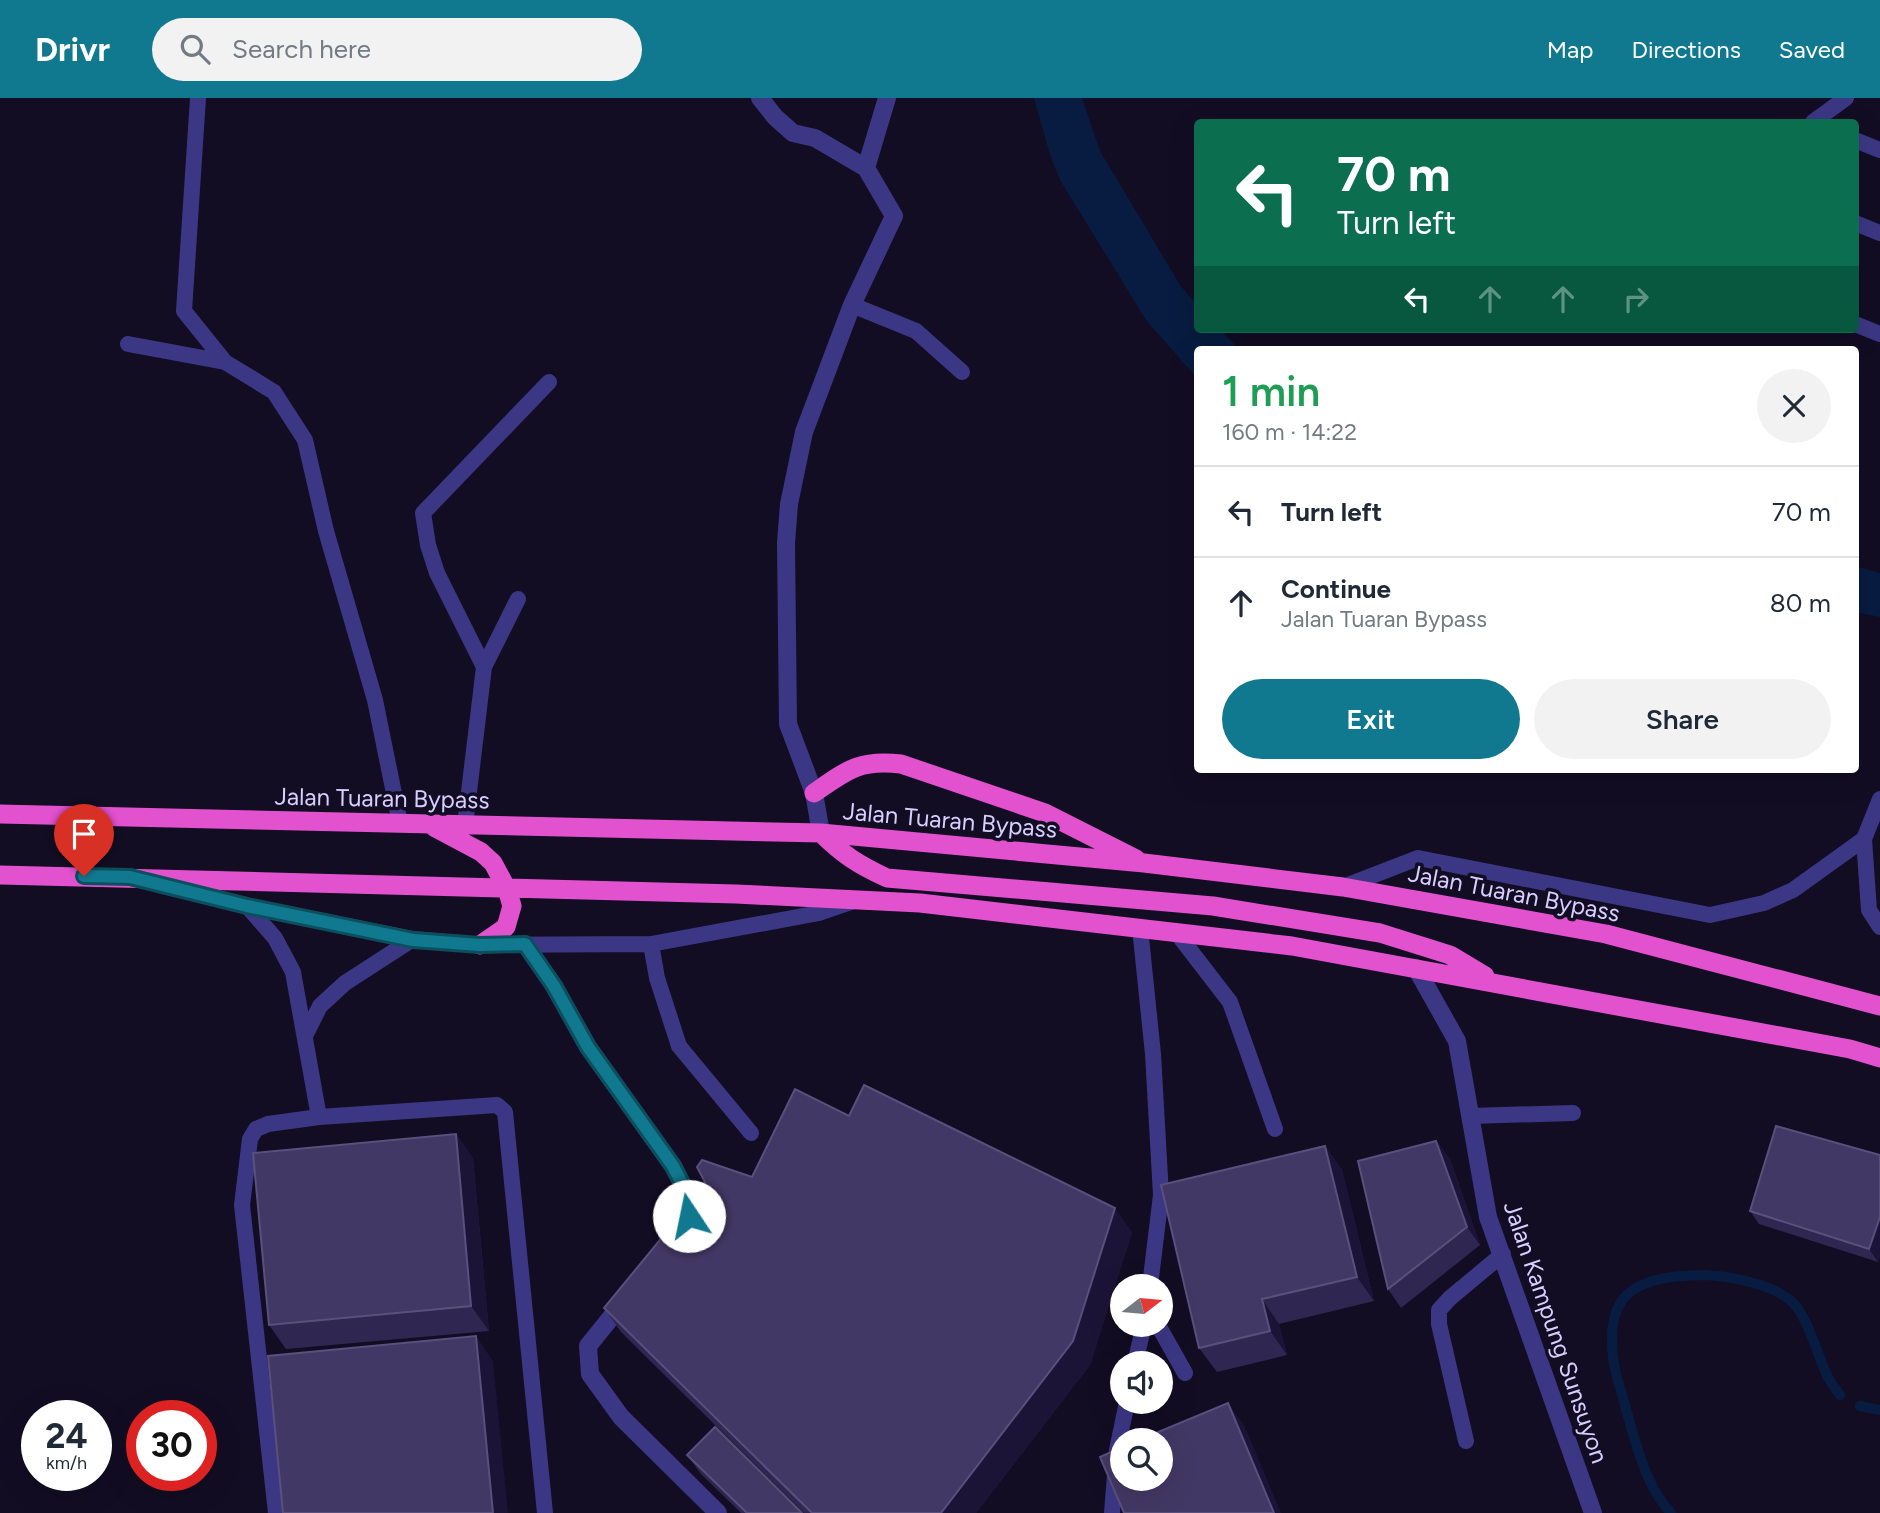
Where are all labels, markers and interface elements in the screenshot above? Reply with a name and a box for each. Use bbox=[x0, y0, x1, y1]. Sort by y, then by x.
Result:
search box bbox=[152, 18, 642, 81]
text: Drivr bbox=[35, 30, 110, 69]
icon: search bbox=[176, 30, 214, 68]
text: Search here bbox=[232, 33, 371, 65]
text: Map bbox=[1547, 35, 1593, 64]
text: Directions bbox=[1631, 35, 1741, 64]
text: Saved bbox=[1779, 35, 1845, 64]
text: 70 m bbox=[1337, 144, 1450, 203]
icon: left bbox=[1222, 147, 1313, 238]
text: Turn left bbox=[1337, 204, 1456, 242]
icon: left bbox=[1398, 280, 1436, 318]
icon: ahead bbox=[1471, 280, 1509, 318]
icon: ahead bbox=[1544, 280, 1582, 318]
icon: right bbox=[1617, 280, 1655, 318]
text: 1 min bbox=[1222, 366, 1320, 417]
button: close bbox=[1757, 369, 1831, 443]
text: 160 m · 14:22 bbox=[1222, 418, 1357, 446]
icon: left bbox=[1222, 493, 1260, 531]
text: Turn left bbox=[1281, 496, 1382, 528]
text: 70 m bbox=[1772, 496, 1831, 528]
text: Continue bbox=[1281, 573, 1391, 605]
icon: ahead bbox=[1222, 584, 1260, 622]
text: 80 m bbox=[1770, 587, 1831, 619]
text: Jalan Tuaran Bypass bbox=[1281, 605, 1487, 633]
button: Exit bbox=[1222, 679, 1520, 759]
button: Share bbox=[1534, 679, 1831, 759]
street label: Jalan Tuaran Bypass bbox=[274, 782, 490, 814]
street label: Jalan Tuaran Bypass bbox=[842, 796, 1058, 844]
pin bbox=[54, 804, 114, 876]
icon: arrive bbox=[65, 815, 103, 853]
street label: Jalan Tuaran Bypass bbox=[1406, 858, 1622, 928]
position arrow bbox=[652, 1179, 726, 1253]
street label: Jalan Kampung Sunsuyon bbox=[1497, 1197, 1615, 1467]
north arrow bbox=[1110, 1274, 1172, 1337]
map controls bbox=[1110, 1274, 1173, 1491]
button: sound bbox=[1110, 1351, 1173, 1414]
speed limit sign: 30 bbox=[126, 1400, 217, 1491]
text: 24 bbox=[45, 1415, 88, 1457]
button: search bbox=[1110, 1428, 1173, 1491]
text: km/h bbox=[46, 1452, 87, 1474]

